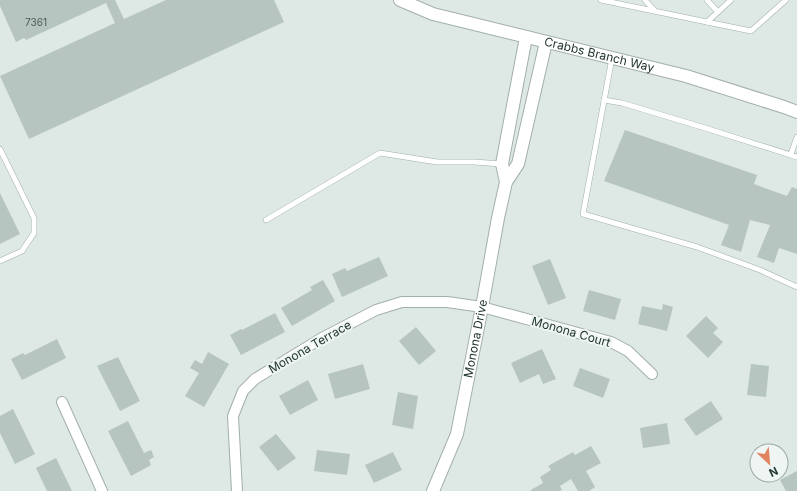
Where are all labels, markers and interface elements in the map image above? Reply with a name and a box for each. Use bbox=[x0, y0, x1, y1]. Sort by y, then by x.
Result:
house number: 7361 bbox=[25, 16, 47, 28]
street label: Crabbs Branch Way bbox=[543, 34, 656, 75]
street label: Monona Drive bbox=[460, 298, 490, 379]
street label: Monona Court bbox=[530, 313, 612, 350]
street label: Monona Terrace bbox=[266, 317, 354, 376]
north arrow bbox=[749, 443, 789, 483]
text: N bbox=[767, 464, 780, 480]

